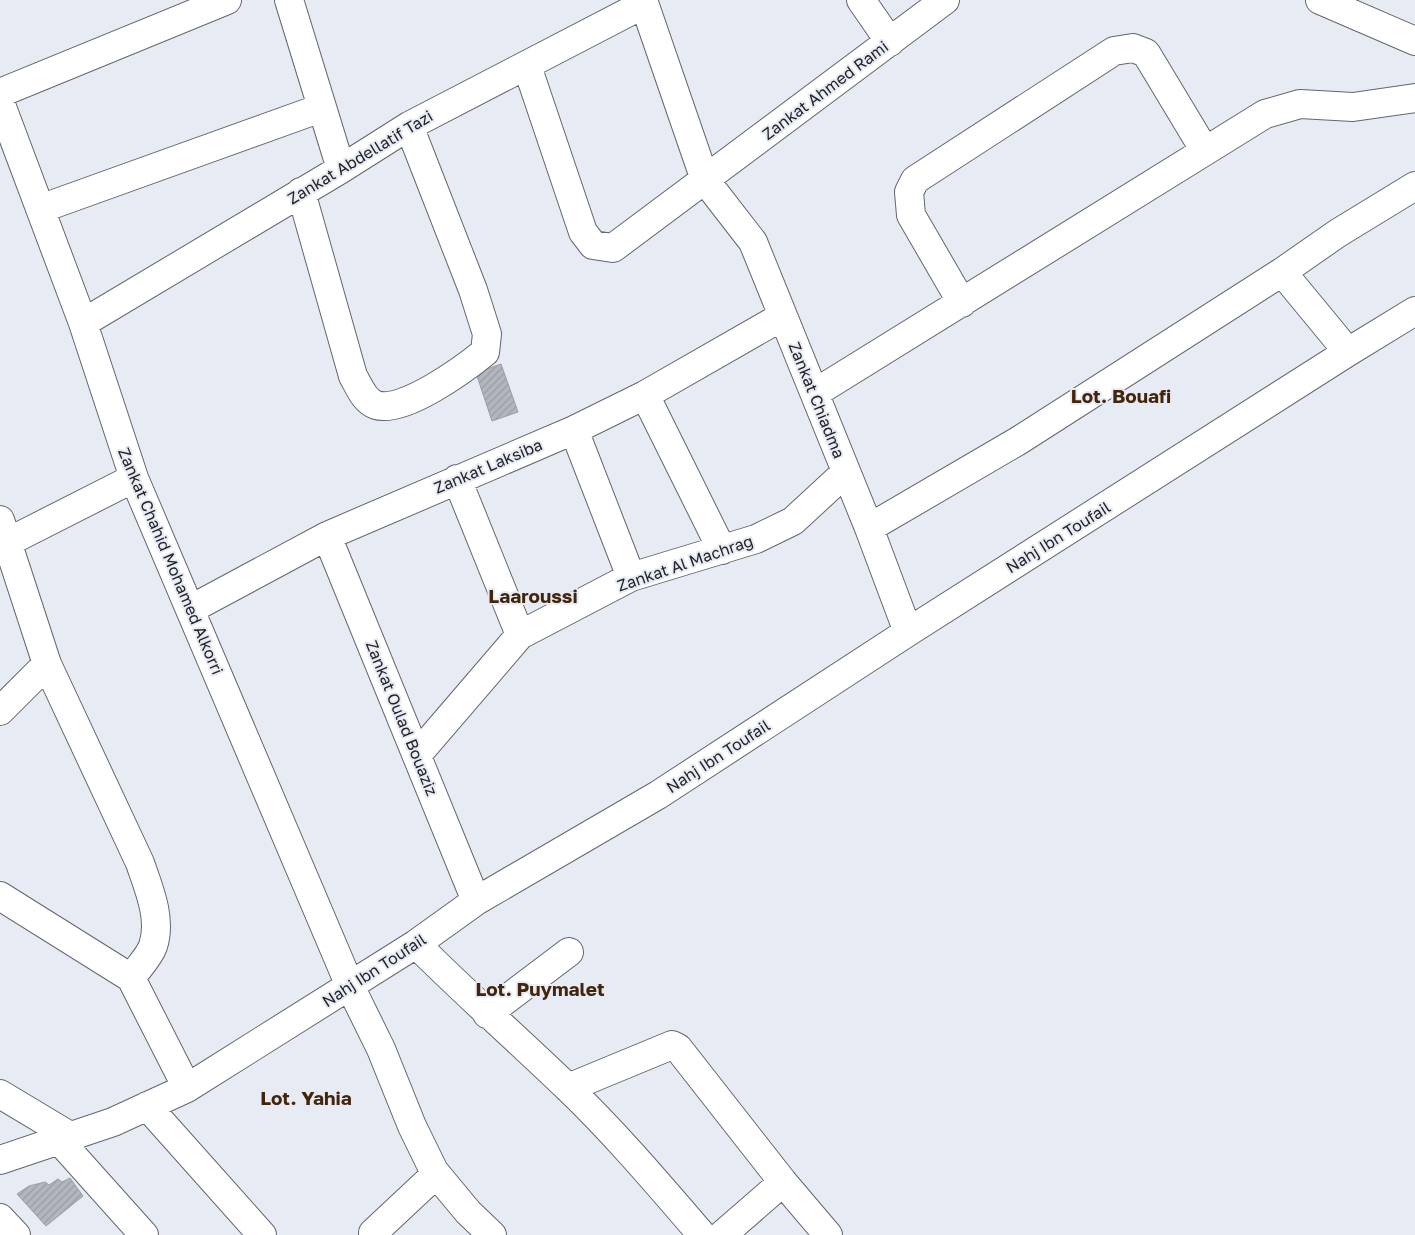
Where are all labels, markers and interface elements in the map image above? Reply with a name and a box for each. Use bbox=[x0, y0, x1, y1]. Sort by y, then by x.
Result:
street label: Zankat Ahmed Rami bbox=[758, 36, 892, 144]
street label: Zankat Abdellatif Tazi bbox=[284, 106, 436, 208]
street label: Zankat Chiadma bbox=[785, 339, 849, 461]
district label: Lot. Bouafi bbox=[1071, 384, 1171, 407]
street label: Zankat Laksiba bbox=[431, 434, 545, 498]
street label: Zankat Chahid Mohamed Alkorri bbox=[114, 445, 228, 677]
street label: Nahj Ibn Toufail bbox=[1002, 497, 1114, 577]
street label: Zankat Al Machrag bbox=[614, 530, 756, 596]
district label: Laaroussi bbox=[488, 584, 578, 607]
street label: Zankat Oulad Bouaziz bbox=[362, 637, 442, 799]
street label: Nahj Ibn Toufail bbox=[662, 715, 774, 797]
street label: Nahj Ibn Toufail bbox=[318, 929, 430, 1011]
district label: Lot. Puymalet bbox=[475, 977, 605, 1000]
district label: Lot. Yahia bbox=[260, 1086, 352, 1109]

